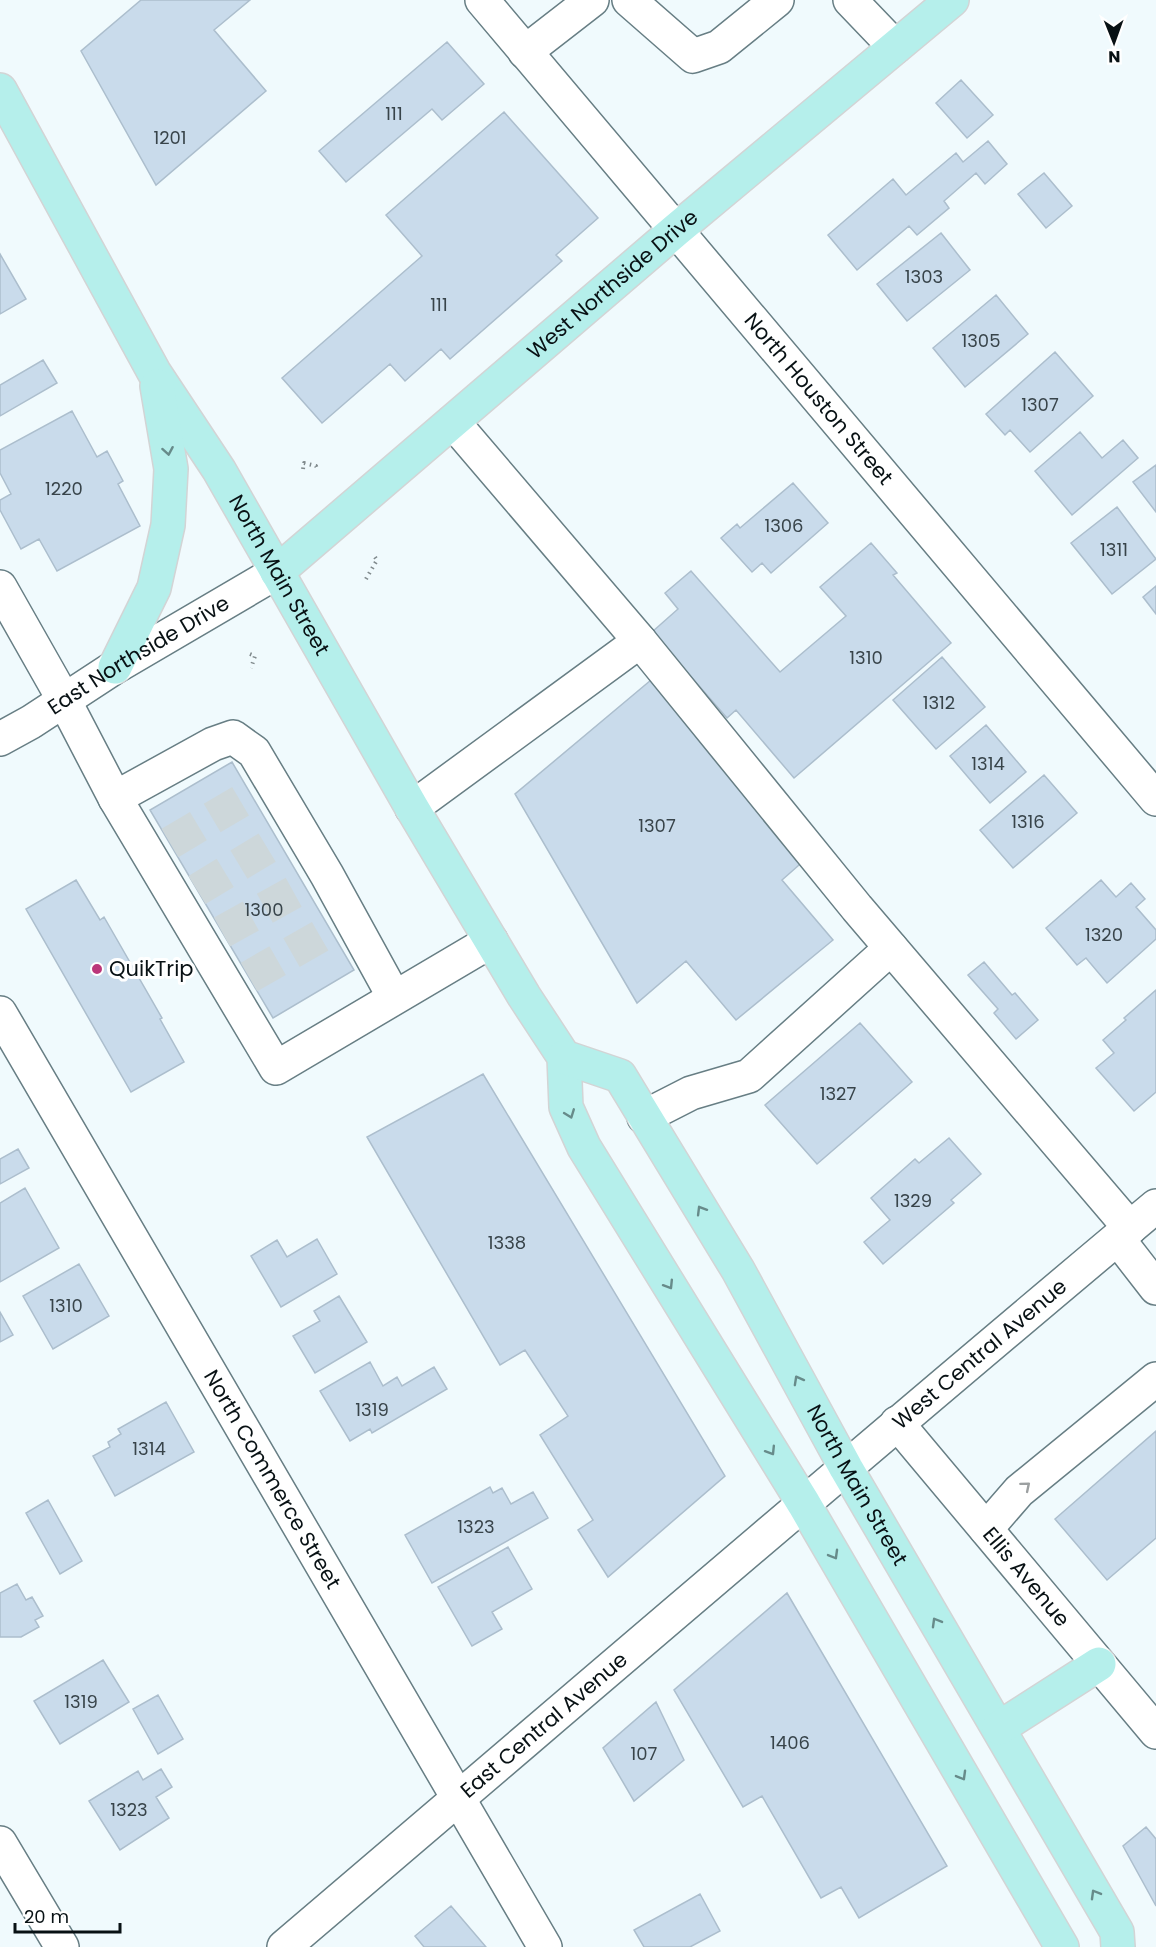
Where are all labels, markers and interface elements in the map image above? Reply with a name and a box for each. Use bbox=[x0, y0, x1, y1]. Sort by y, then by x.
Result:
north arrow bbox=[1084, 12, 1144, 72]
text: N bbox=[1108, 45, 1120, 68]
house number: 111 bbox=[385, 101, 403, 126]
house number: 1201 bbox=[153, 125, 187, 150]
street label: West Northside Drive bbox=[521, 203, 704, 365]
house number: 1303 bbox=[905, 264, 943, 289]
house number: 111 bbox=[430, 292, 448, 317]
street label: North Houston Street bbox=[738, 306, 900, 491]
house number: 1305 bbox=[962, 328, 1000, 353]
house number: 1307 bbox=[1021, 392, 1059, 417]
one-way arrow bbox=[161, 445, 174, 455]
house number: 1220 bbox=[45, 476, 83, 501]
street label: North Main Street bbox=[222, 489, 337, 661]
house number: 1306 bbox=[764, 513, 804, 538]
house number: 1311 bbox=[1100, 537, 1128, 562]
street label: East Northside Drive bbox=[42, 588, 234, 721]
house number: 1310 bbox=[849, 645, 883, 670]
house number: 1312 bbox=[923, 690, 955, 715]
house number: 1314 bbox=[971, 751, 1005, 776]
house number: 1316 bbox=[1011, 809, 1045, 834]
house number: 1307 bbox=[638, 813, 676, 838]
house number: 1300 bbox=[245, 897, 283, 922]
house number: 1320 bbox=[1085, 922, 1123, 947]
place label: QuikTrip bbox=[109, 954, 194, 983]
marker: QuikTrip bbox=[90, 962, 104, 976]
house number: 1327 bbox=[820, 1081, 856, 1106]
one-way arrow bbox=[563, 1108, 575, 1119]
house number: 1329 bbox=[894, 1188, 932, 1213]
one-way arrow bbox=[697, 1206, 709, 1216]
house number: 1338 bbox=[488, 1230, 526, 1255]
street label: West Central Avenue bbox=[886, 1272, 1073, 1436]
one-way arrow bbox=[661, 1279, 673, 1289]
house number: 1310 bbox=[49, 1293, 83, 1318]
street label: North Commerce Street bbox=[197, 1364, 348, 1594]
one-way arrow bbox=[794, 1375, 805, 1386]
house number: 1319 bbox=[355, 1397, 389, 1422]
street label: North Main Street bbox=[800, 1399, 915, 1571]
house number: 1314 bbox=[132, 1436, 166, 1461]
one-way arrow bbox=[764, 1445, 776, 1455]
one-way arrow bbox=[1019, 1482, 1030, 1493]
house number: 1323 bbox=[457, 1514, 495, 1539]
street label: Ellis Avenue bbox=[976, 1521, 1077, 1633]
one-way arrow bbox=[826, 1549, 838, 1559]
one-way arrow bbox=[932, 1618, 944, 1628]
street label: East Central Avenue bbox=[454, 1645, 633, 1804]
house number: 1319 bbox=[64, 1689, 98, 1714]
house number: 1406 bbox=[770, 1730, 810, 1755]
house number: 107 bbox=[631, 1741, 658, 1766]
one-way arrow bbox=[955, 1770, 967, 1780]
house number: 1323 bbox=[110, 1797, 148, 1822]
one-way arrow bbox=[1091, 1890, 1103, 1900]
scale bar bbox=[15, 1896, 120, 1934]
text: 20 m bbox=[24, 1904, 69, 1929]

